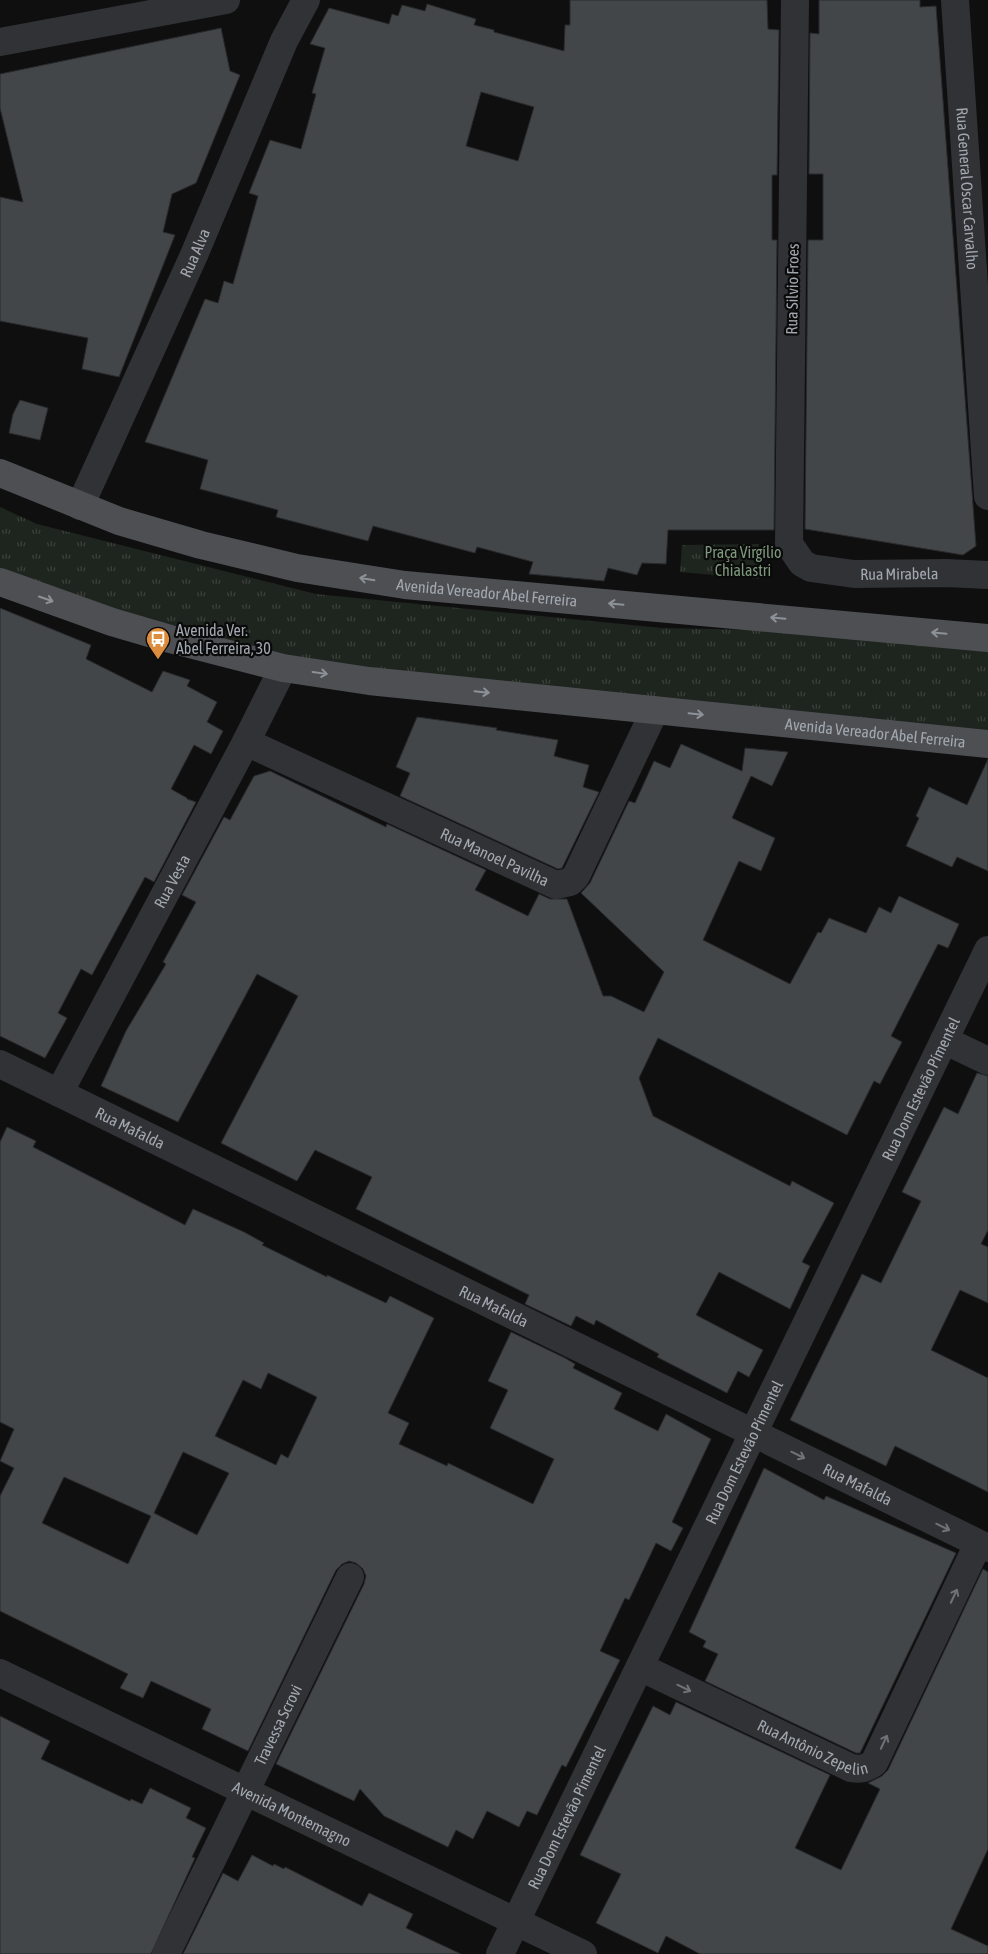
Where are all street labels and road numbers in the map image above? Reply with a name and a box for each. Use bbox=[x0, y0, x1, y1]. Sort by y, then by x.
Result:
street label: Rua General Oscar Carvalho bbox=[953, 107, 982, 270]
street label: Rua Alva bbox=[176, 226, 213, 280]
street label: Rua Silvio Froes bbox=[782, 243, 802, 335]
street label: Rua Mirabela bbox=[860, 564, 938, 583]
street label: Avenida Vereador Abel Ferreira bbox=[395, 575, 578, 610]
street label: Avenida Vereador Abel Ferreira bbox=[784, 714, 966, 751]
street label: Rua Manoel Pavilha bbox=[438, 824, 552, 890]
street label: Rua Vesta bbox=[150, 851, 193, 911]
street label: Rua Dom Estevão Pímentel bbox=[878, 1014, 963, 1163]
street label: Rua Mafalda bbox=[93, 1103, 168, 1152]
street label: Rua Mafalda bbox=[456, 1281, 531, 1330]
street label: Rua Dom Estevão Pímentel bbox=[702, 1377, 787, 1527]
street label: Rua Mafalda bbox=[820, 1460, 895, 1509]
street label: Travessa Scrovi bbox=[251, 1682, 305, 1768]
street label: Rua Antônio Zepelin bbox=[755, 1716, 870, 1778]
street label: Rua Dom Estevão Pímentel bbox=[524, 1742, 609, 1892]
street label: Avenida Montemagno bbox=[230, 1778, 354, 1850]

